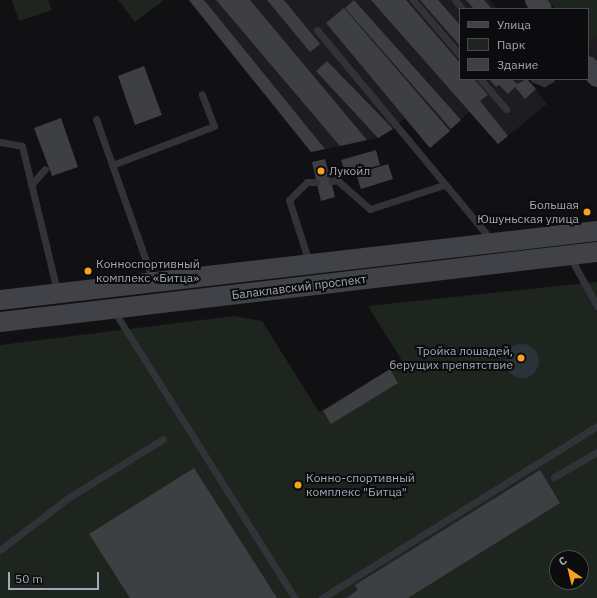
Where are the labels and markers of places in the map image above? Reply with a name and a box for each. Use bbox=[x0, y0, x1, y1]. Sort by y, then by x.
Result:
place label: Лукойл bbox=[329, 164, 370, 178]
marker: Лукойл bbox=[316, 166, 326, 176]
place label: Большая Юшуньская улица bbox=[477, 198, 579, 226]
marker: Большая Юшуньская улица bbox=[582, 207, 592, 217]
place label: Конноспортивный комплекс «Битца» bbox=[96, 257, 200, 285]
marker: Конноспортивный комплекс «Битца» bbox=[83, 266, 93, 276]
place label: Тройка лошадей, берущих препятствие bbox=[390, 344, 513, 372]
marker: Тройка лошадей, берущих препятствие bbox=[516, 353, 526, 363]
place label: Конно-спортивный комплекс "Битца" bbox=[306, 471, 415, 499]
marker: Конно-спортивный комплекс "Битца" bbox=[293, 480, 303, 490]

